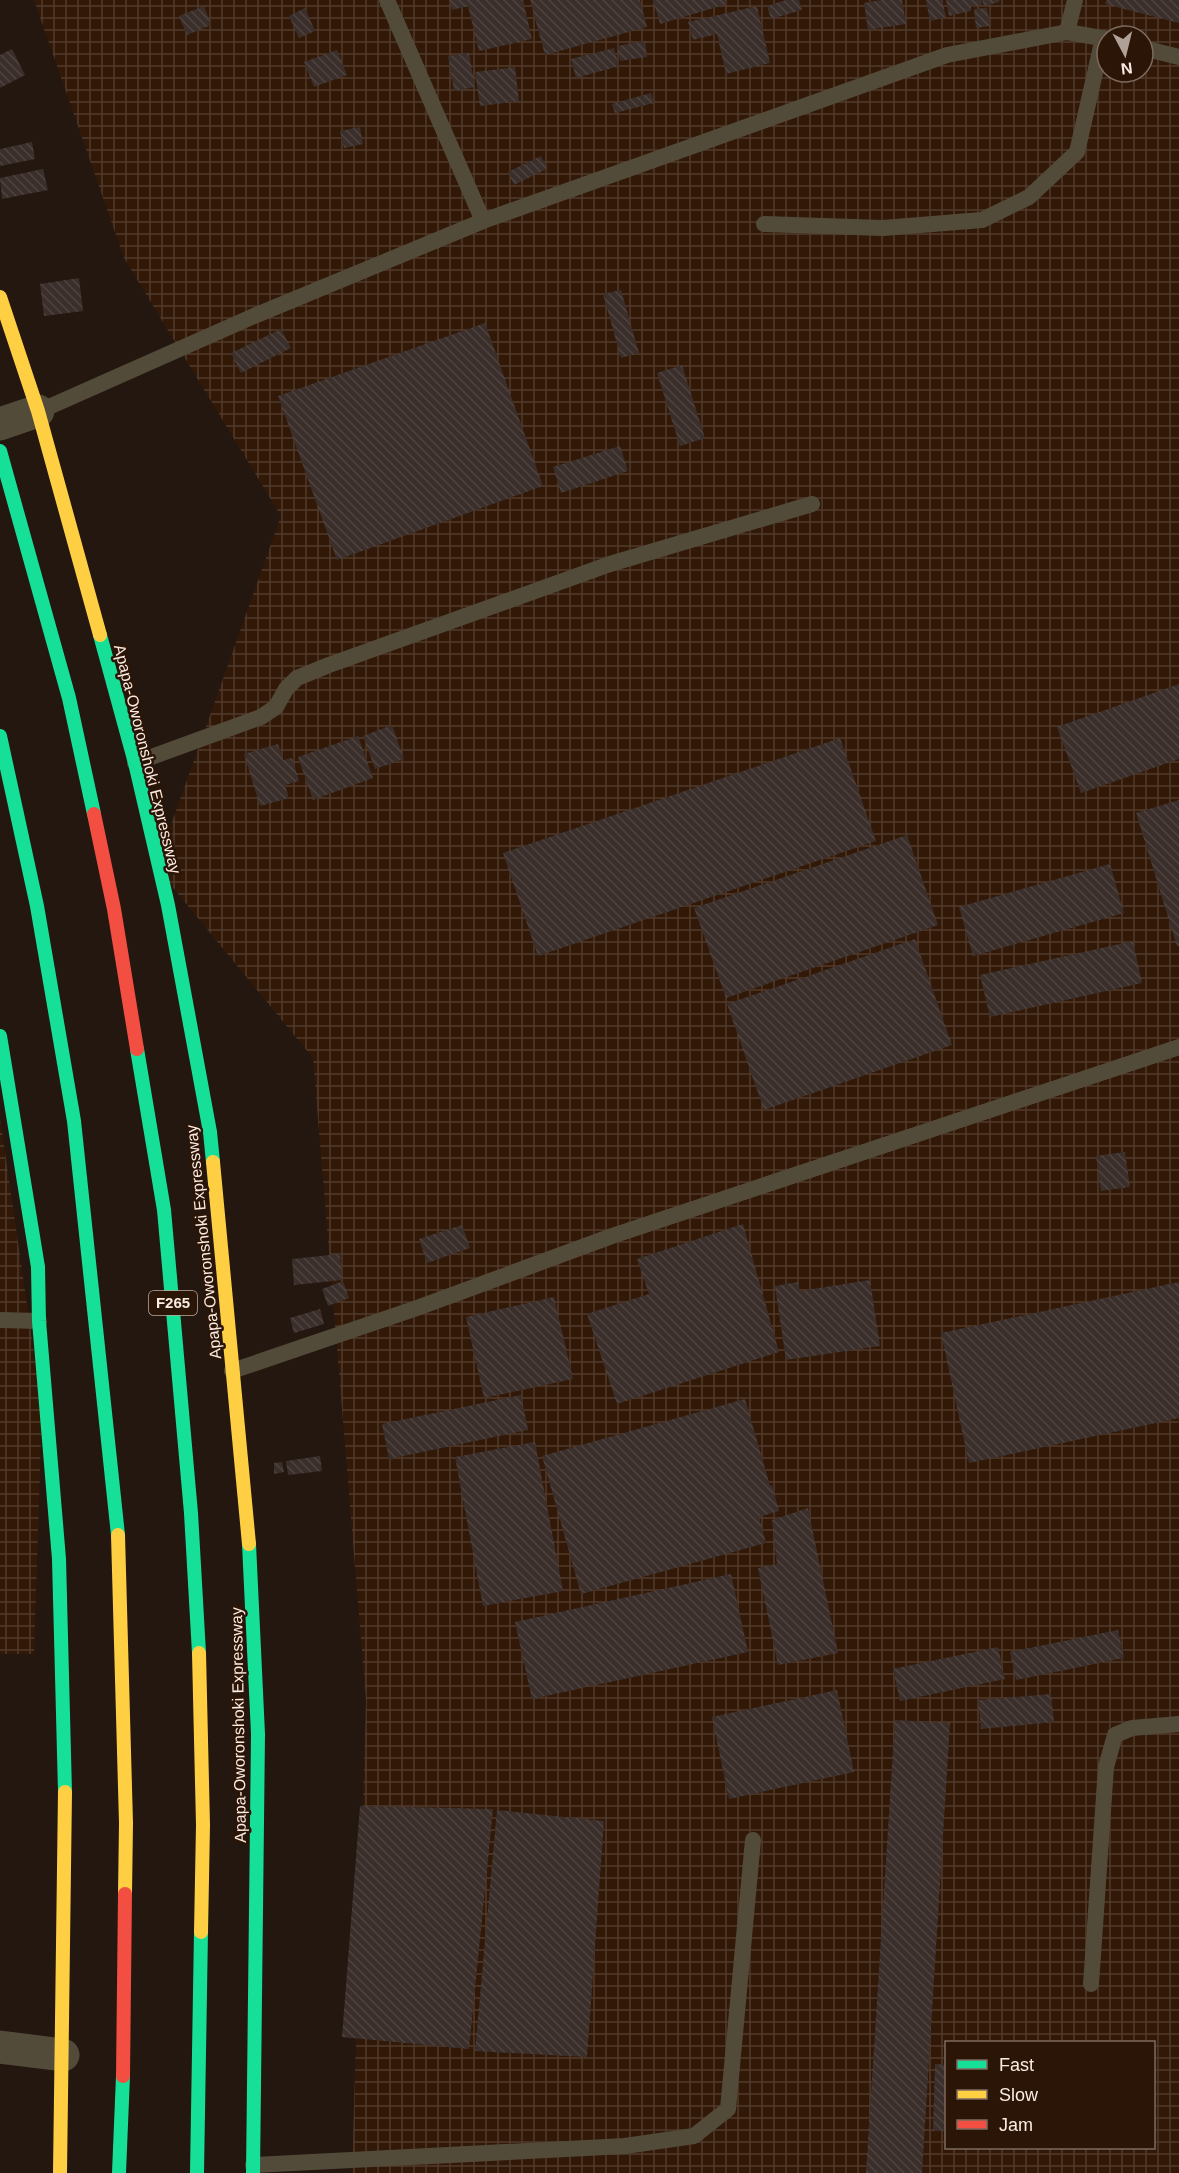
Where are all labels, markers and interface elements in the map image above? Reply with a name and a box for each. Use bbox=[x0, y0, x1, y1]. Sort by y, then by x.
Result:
north arrow bbox=[1095, 24, 1155, 84]
text: N bbox=[1120, 59, 1134, 78]
street label: Apapa-Oworonshoki Expressway bbox=[111, 643, 184, 876]
street label: Apapa-Oworonshoki Expressway bbox=[183, 1124, 224, 1360]
road number: F265 bbox=[149, 1291, 197, 1315]
street label: Apapa-Oworonshoki Expressway bbox=[228, 1607, 249, 1843]
legend bbox=[945, 2041, 1155, 2149]
text: Fast bbox=[999, 2055, 1034, 2075]
text: Slow bbox=[999, 2085, 1039, 2105]
text: Jam bbox=[999, 2115, 1033, 2135]

